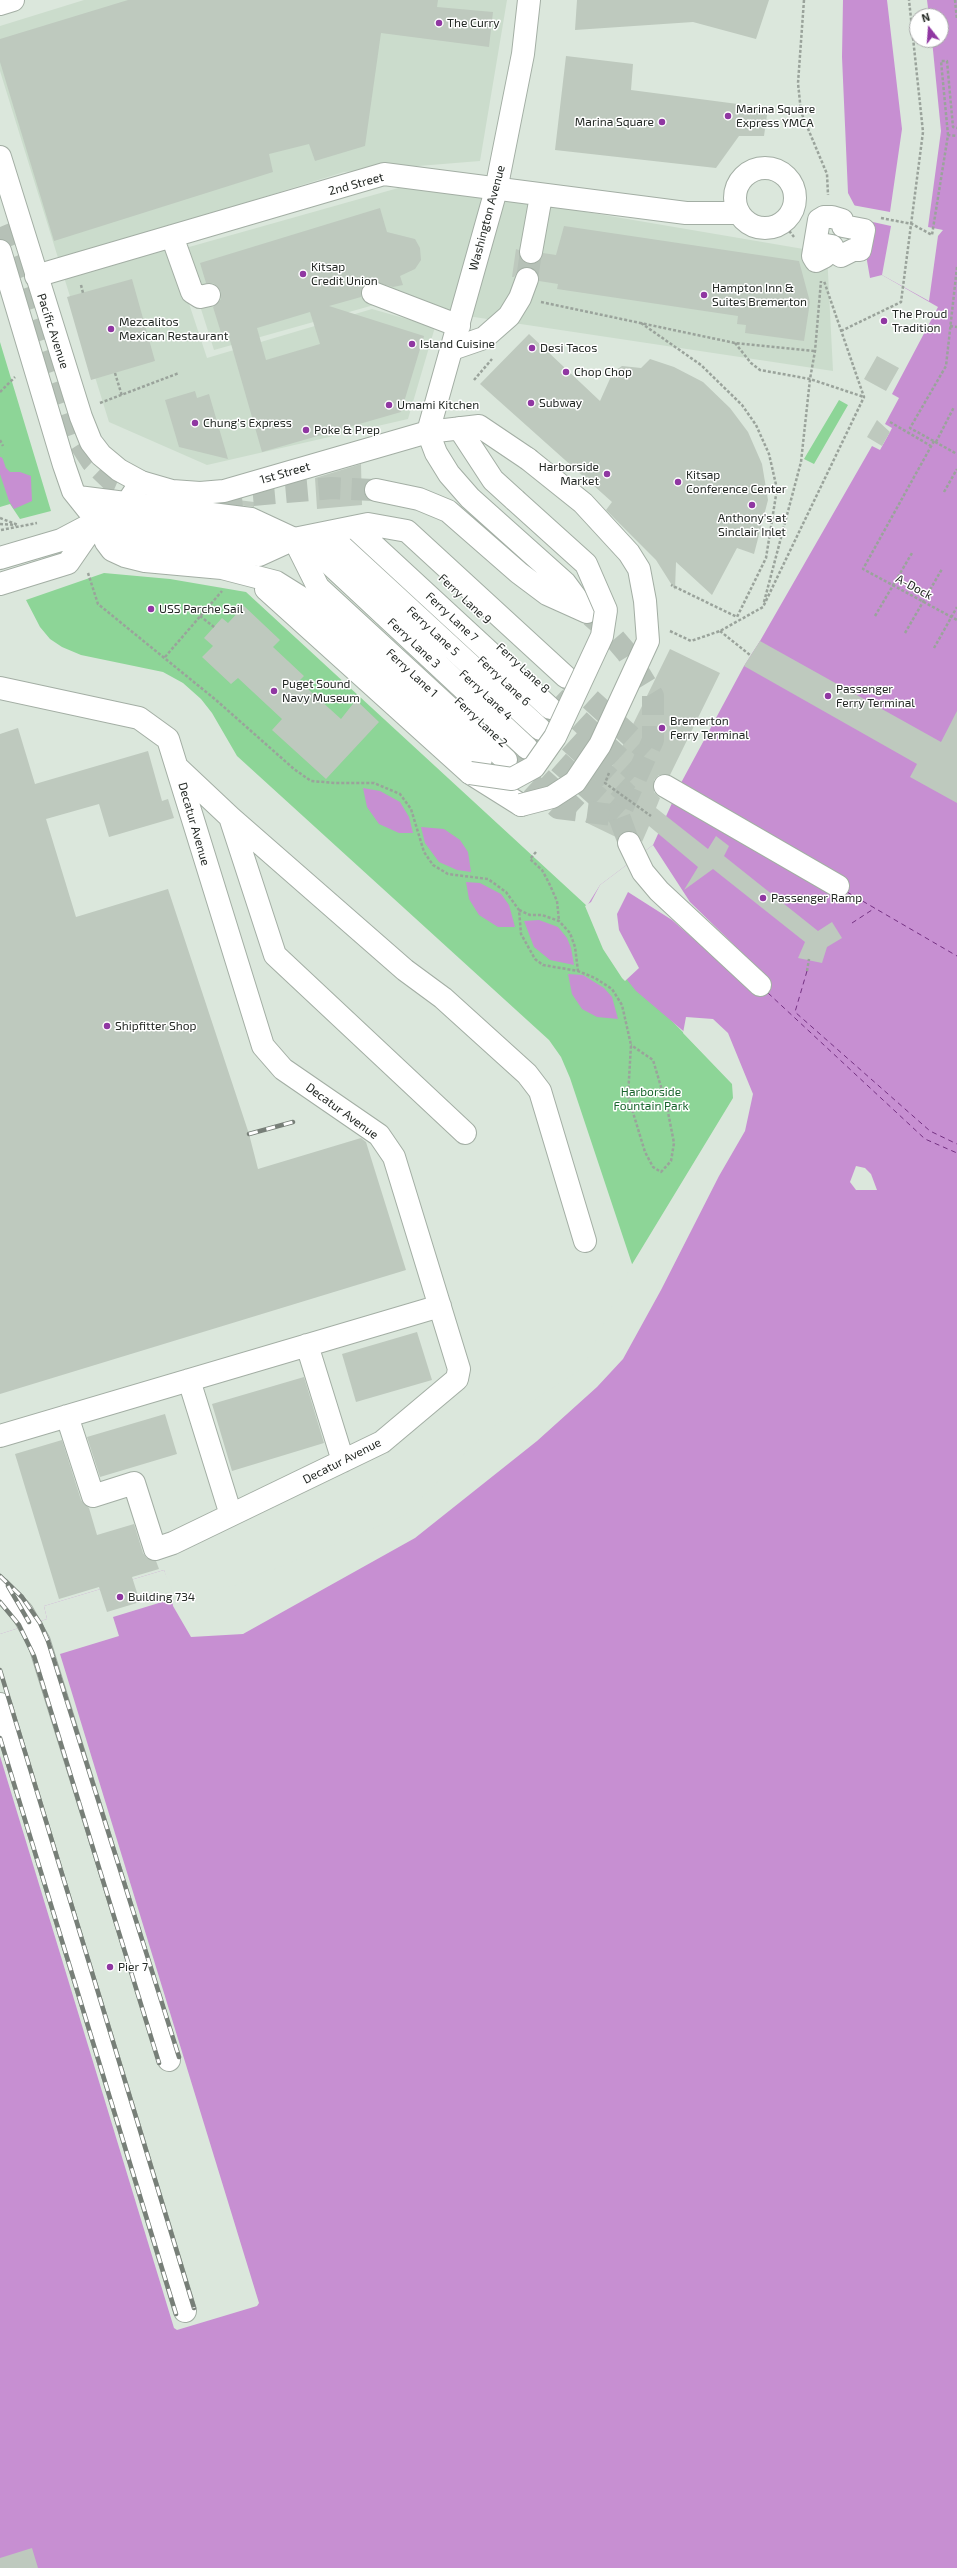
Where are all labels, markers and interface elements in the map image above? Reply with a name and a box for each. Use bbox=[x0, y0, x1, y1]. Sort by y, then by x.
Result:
north arrow bbox=[909, 8, 949, 48]
text: N bbox=[920, 10, 931, 24]
place label: The Curry bbox=[447, 16, 500, 30]
marker: The Curry bbox=[434, 18, 444, 28]
place label: Marina Square Express YMCA bbox=[736, 102, 815, 130]
marker: Marina Square Express YMCA bbox=[723, 111, 733, 121]
place label: Marina Square bbox=[575, 115, 654, 129]
marker: Marina Square bbox=[657, 117, 667, 127]
street label: Washington Avenue bbox=[466, 164, 508, 272]
street label: 2nd Street bbox=[327, 170, 385, 198]
place label: Kitsap Credit Union bbox=[311, 260, 378, 288]
marker: Kitsap Credit Union bbox=[298, 269, 308, 279]
place label: Hampton Inn & Suites Bremerton bbox=[712, 281, 807, 309]
marker: Hampton Inn & Suites Bremerton bbox=[699, 290, 709, 300]
street label: Pacific Avenue bbox=[34, 291, 72, 371]
place label: The Proud Tradition bbox=[892, 307, 947, 335]
place label: Mezcalitos Mexican Restaurant bbox=[119, 315, 228, 343]
marker: The Proud Tradition bbox=[879, 316, 889, 326]
marker: Mezcalitos Mexican Restaurant bbox=[106, 324, 116, 334]
place label: Island Cuisine bbox=[420, 337, 495, 351]
marker: Island Cuisine bbox=[407, 339, 417, 349]
place label: Desi Tacos bbox=[540, 341, 597, 355]
marker: Desi Tacos bbox=[527, 343, 537, 353]
place label: Chop Chop bbox=[574, 365, 632, 379]
marker: Chop Chop bbox=[561, 367, 571, 377]
place label: Subway bbox=[539, 396, 582, 410]
place label: Umami Kitchen bbox=[397, 398, 479, 412]
marker: Subway bbox=[526, 398, 536, 408]
marker: Umami Kitchen bbox=[384, 400, 394, 410]
place label: Chung's Express bbox=[203, 416, 292, 430]
marker: Chung's Express bbox=[190, 418, 200, 428]
place label: Poke & Prep bbox=[314, 423, 380, 437]
marker: Poke & Prep bbox=[301, 425, 311, 435]
street label: 1st Street bbox=[258, 459, 312, 487]
place label: Harborside Market bbox=[539, 460, 599, 488]
place label: Kitsap Conference Center bbox=[686, 468, 787, 496]
marker: Harborside Market bbox=[602, 469, 612, 479]
marker: Kitsap Conference Center bbox=[673, 477, 683, 487]
marker: Anthony's at Sinclair Inlet bbox=[747, 500, 757, 510]
place label: Anthony's at Sinclair Inlet bbox=[718, 511, 786, 539]
street label: Ferry Lane 9 bbox=[436, 571, 494, 627]
street label: A-Dock bbox=[893, 571, 935, 603]
street label: Ferry Lane 7 bbox=[423, 589, 481, 645]
place label: USS Parche Sail bbox=[159, 602, 243, 616]
street label: Ferry Lane 5 bbox=[404, 603, 462, 659]
marker: USS Parche Sail bbox=[146, 604, 156, 614]
street label: Ferry Lane 3 bbox=[385, 615, 443, 671]
street label: Ferry Lane 8 bbox=[493, 640, 553, 696]
street label: Ferry Lane 1 bbox=[383, 646, 441, 700]
street label: Ferry Lane 6 bbox=[475, 653, 533, 709]
street label: Ferry Lane 4 bbox=[456, 667, 516, 723]
place label: Puget Sound Navy Museum bbox=[282, 677, 360, 705]
place label: Passenger Ferry Terminal bbox=[836, 682, 915, 710]
marker: Puget Sound Navy Museum bbox=[269, 686, 279, 696]
marker: Passenger Ferry Terminal bbox=[823, 691, 833, 701]
street label: Ferry Lane 2 bbox=[452, 694, 510, 750]
place label: Bremerton Ferry Terminal bbox=[670, 714, 749, 742]
marker: Bremerton Ferry Terminal bbox=[657, 723, 667, 733]
street label: Decatur Avenue bbox=[175, 781, 213, 867]
place label: Passenger Ramp bbox=[771, 891, 862, 905]
marker: Passenger Ramp bbox=[758, 893, 768, 903]
place label: Shipfitter Shop bbox=[115, 1019, 196, 1033]
marker: Shipfitter Shop bbox=[102, 1021, 112, 1031]
street label: Decatur Avenue bbox=[303, 1080, 381, 1142]
park label: Harborside Fountain Park bbox=[613, 1085, 689, 1113]
street label: Decatur Avenue bbox=[300, 1435, 384, 1487]
place label: Building 734 bbox=[128, 1590, 195, 1604]
marker: Building 734 bbox=[115, 1592, 125, 1602]
place label: Pier 7 bbox=[118, 1960, 148, 1974]
marker: Pier 7 bbox=[105, 1962, 115, 1972]

